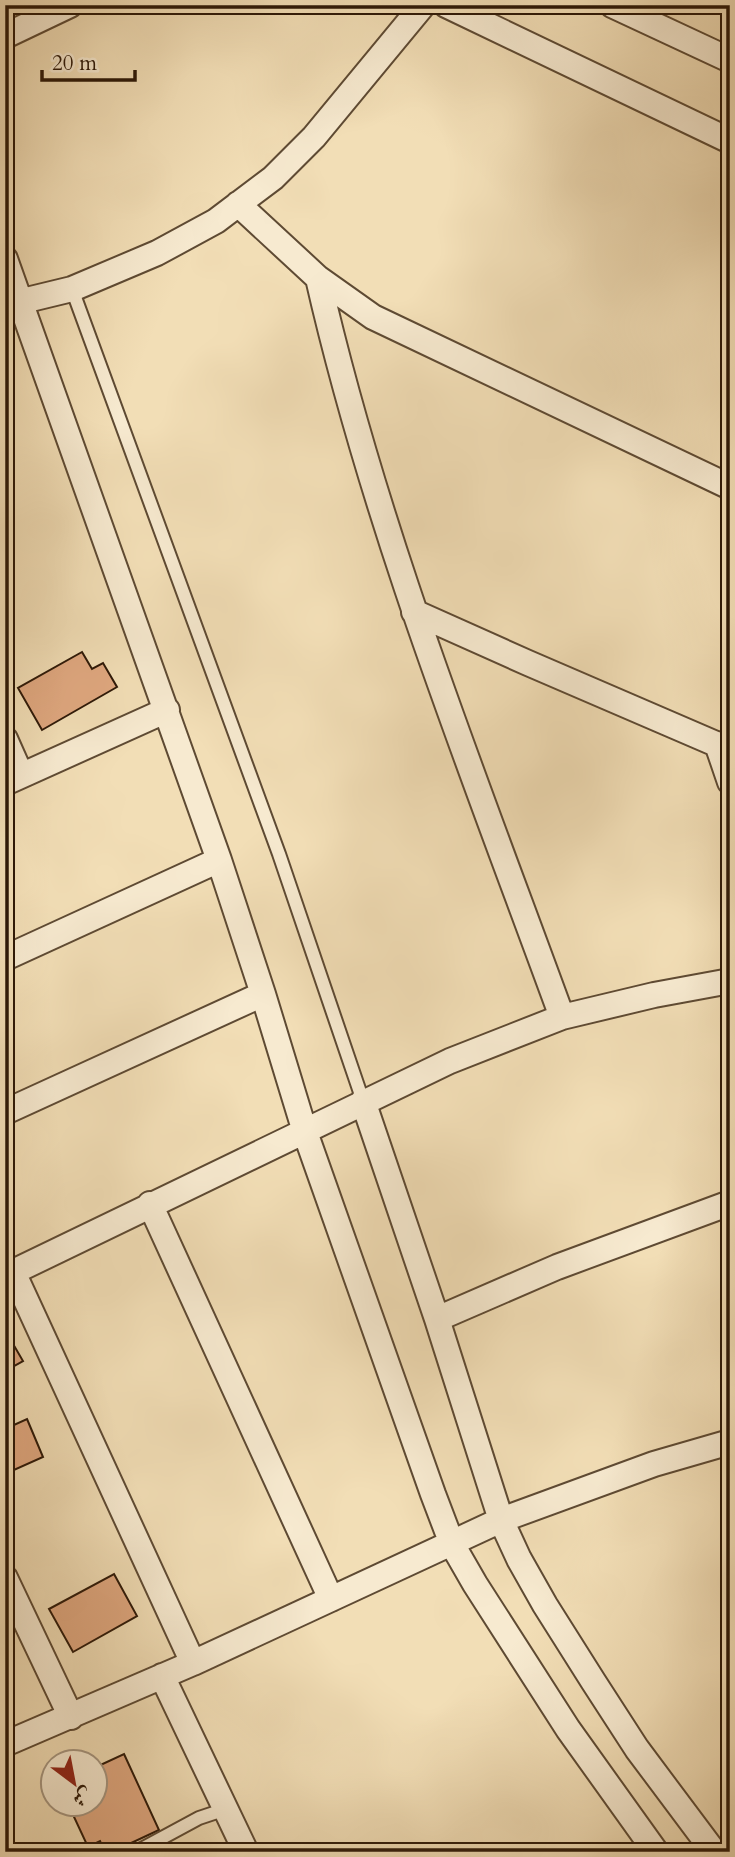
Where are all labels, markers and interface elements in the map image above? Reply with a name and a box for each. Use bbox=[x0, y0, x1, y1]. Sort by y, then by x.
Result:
scale bar bbox=[42, 38, 135, 82]
text: 20 m bbox=[52, 49, 97, 78]
north arrow bbox=[38, 1748, 108, 1818]
text: ش bbox=[68, 1781, 97, 1813]

